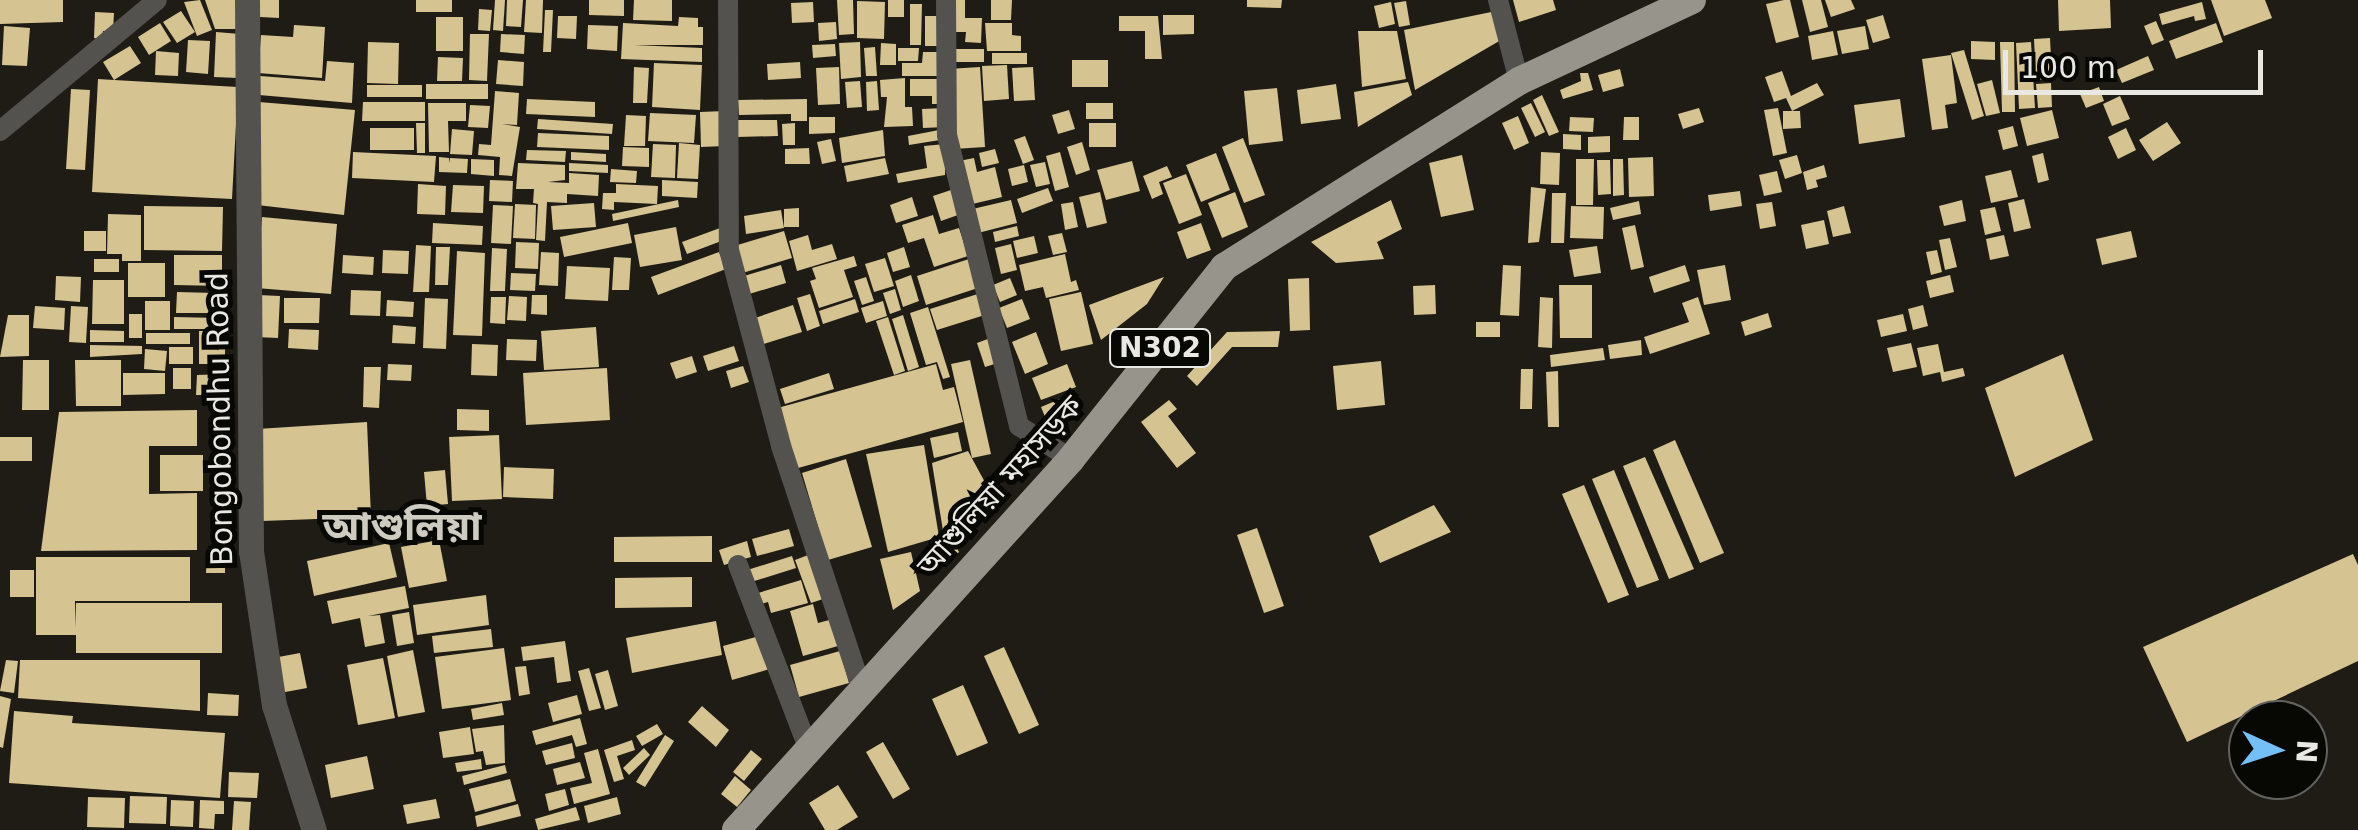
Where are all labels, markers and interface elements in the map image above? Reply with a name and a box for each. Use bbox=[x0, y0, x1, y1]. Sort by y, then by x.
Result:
scale bar bbox=[2008, 30, 2268, 92]
text: 100 m bbox=[2020, 50, 2116, 85]
street label: Bongobondhu Road bbox=[199, 272, 241, 566]
road number: N302 bbox=[1108, 325, 1212, 371]
street label: আশুলিয়া মহাসড়ক bbox=[910, 388, 1090, 584]
district label: আশুলিয়া bbox=[322, 502, 482, 550]
north arrow bbox=[2228, 700, 2328, 800]
text: N bbox=[2289, 739, 2324, 764]

